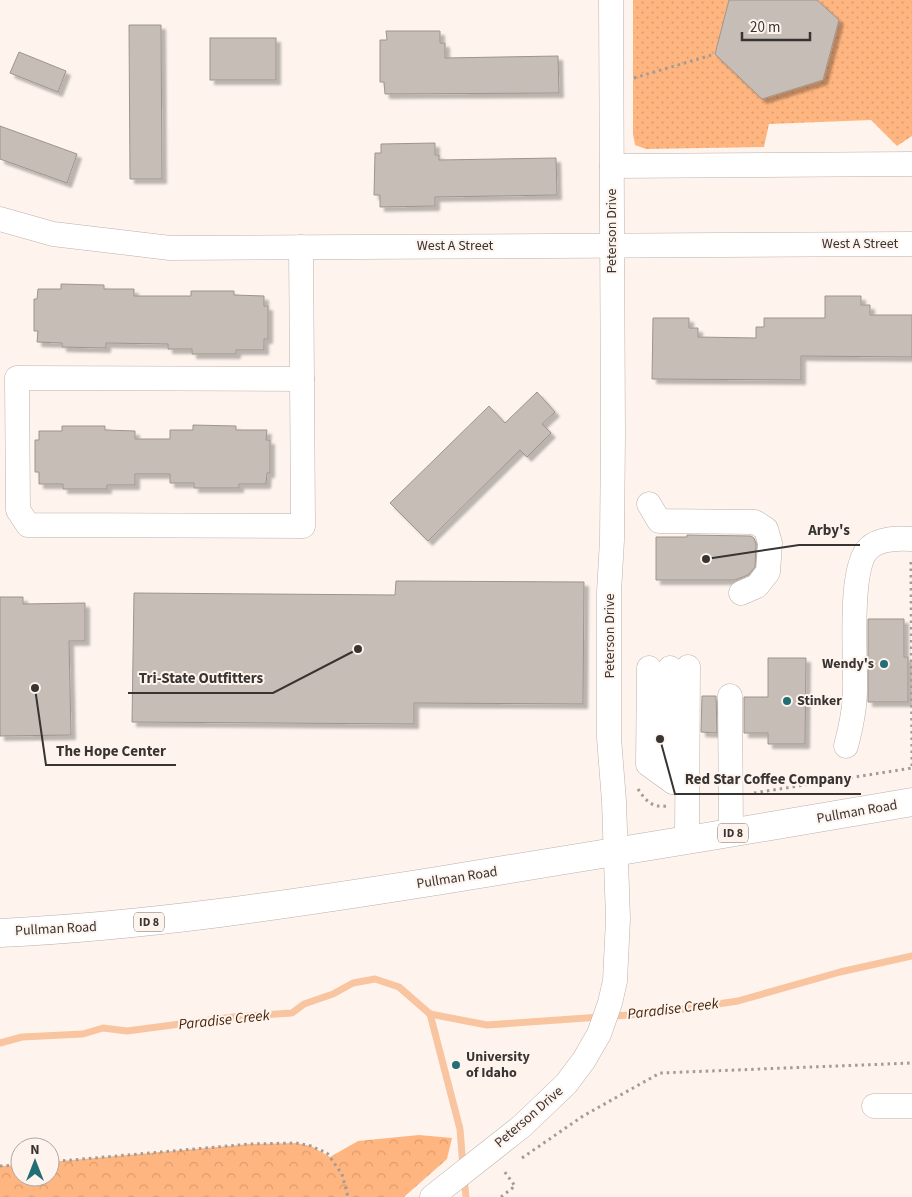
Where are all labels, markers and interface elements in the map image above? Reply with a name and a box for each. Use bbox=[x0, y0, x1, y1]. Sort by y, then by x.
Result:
scale bar bbox=[742, 10, 810, 42]
text: 20 m bbox=[750, 17, 780, 38]
street label: Peterson Drive bbox=[602, 188, 622, 273]
street label: West A Street bbox=[822, 234, 899, 254]
street label: West A Street bbox=[417, 236, 494, 256]
callout: Arby's bbox=[799, 515, 860, 545]
text: Arby's bbox=[807, 520, 850, 541]
street label: Peterson Drive bbox=[600, 593, 620, 678]
place label: Wendy's bbox=[822, 654, 874, 674]
marker: Wendy's bbox=[878, 658, 890, 670]
callout: Tri-State Outfitters bbox=[128, 663, 273, 693]
text: Tri-State Outfitters bbox=[139, 668, 264, 689]
place label: Stinker bbox=[797, 691, 842, 711]
marker: Stinker bbox=[781, 695, 793, 707]
callout: The Hope Center bbox=[46, 735, 176, 765]
text: The Hope Center bbox=[56, 741, 166, 762]
callout: Red Star Coffee Company bbox=[675, 764, 861, 794]
text: Red Star Coffee Company bbox=[685, 769, 851, 790]
street label: Pullman Road bbox=[815, 795, 899, 829]
road number: ID 8 bbox=[718, 824, 748, 842]
street label: Pullman Road bbox=[415, 862, 499, 894]
road number: ID 8 bbox=[134, 912, 164, 932]
street label: Pullman Road bbox=[15, 917, 97, 941]
water label: Paradise Creek bbox=[626, 993, 721, 1025]
water label: Paradise Creek bbox=[177, 1005, 272, 1035]
place label: University of Idaho bbox=[466, 1047, 531, 1083]
marker: University of Idaho bbox=[450, 1059, 462, 1071]
street label: Peterson Drive bbox=[490, 1082, 568, 1152]
north arrow bbox=[10, 1137, 60, 1187]
text: N bbox=[30, 1140, 40, 1160]

